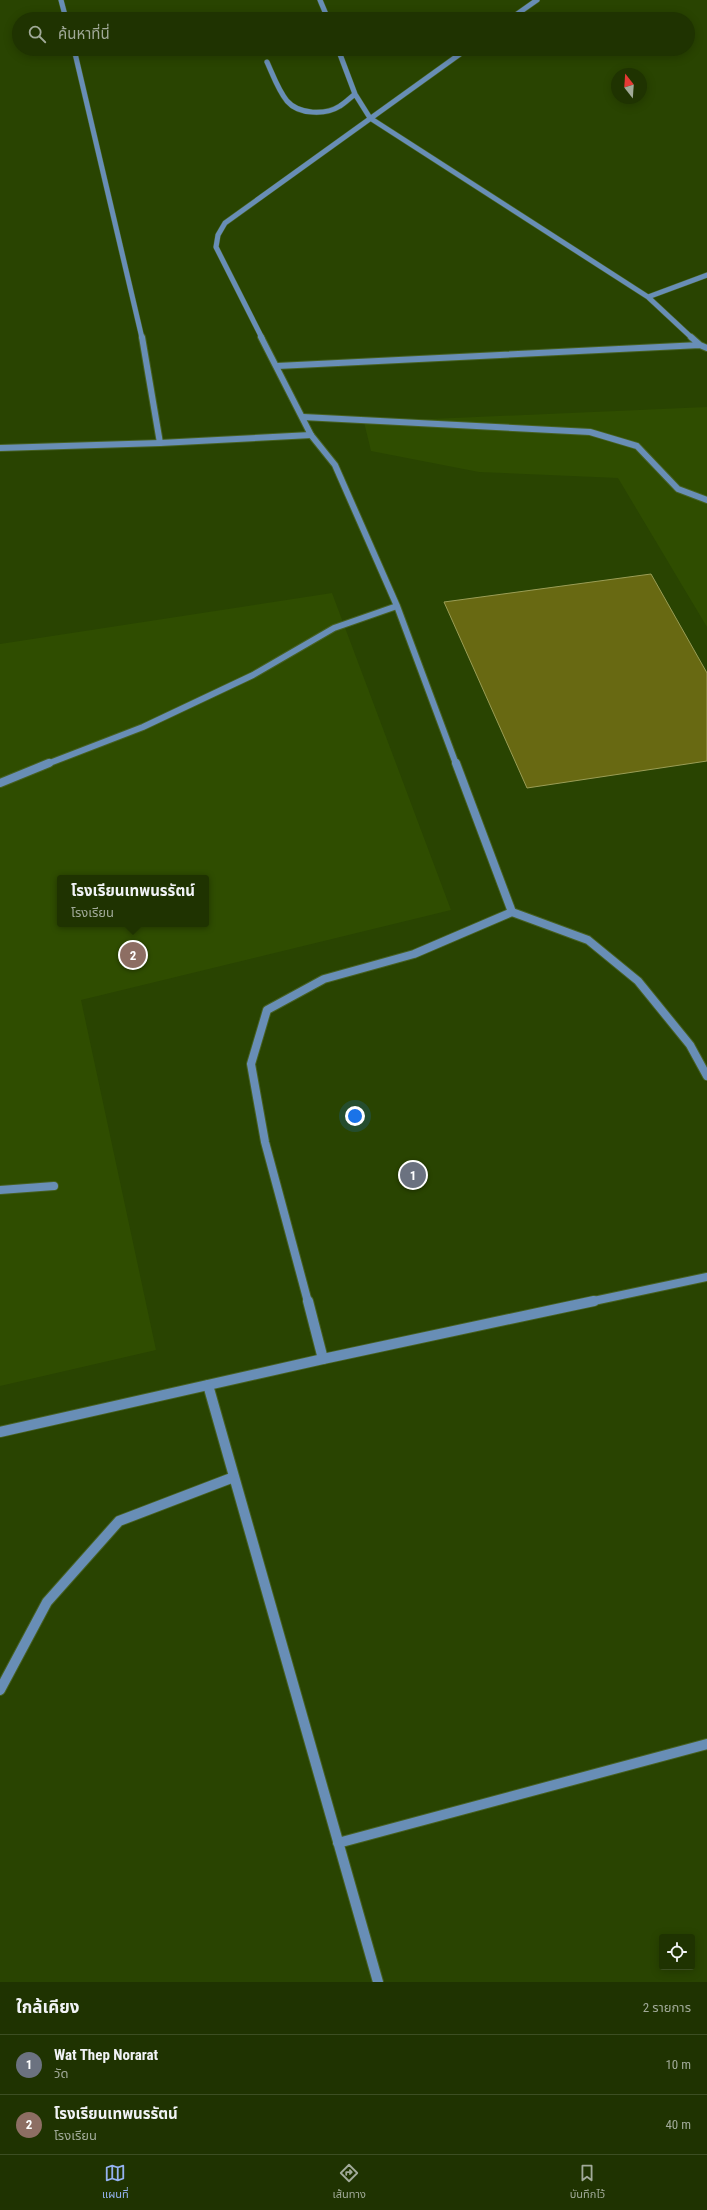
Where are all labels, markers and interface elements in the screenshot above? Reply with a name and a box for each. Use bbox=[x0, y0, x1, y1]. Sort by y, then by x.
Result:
search box bbox=[12, 12, 695, 56]
icon: search bbox=[26, 23, 48, 45]
text: ค้นหาที่นี่ bbox=[58, 25, 110, 43]
north arrow bbox=[611, 68, 647, 104]
popup bbox=[57, 875, 209, 927]
text: โรงเรียนเทพนรรัตน์ bbox=[71, 882, 195, 900]
text: โรงเรียน bbox=[71, 905, 114, 920]
pin: 2 bbox=[120, 940, 146, 970]
your location bbox=[345, 1106, 365, 1126]
pin: 1 bbox=[400, 1160, 426, 1190]
map controls bbox=[659, 1934, 695, 1970]
button: locate bbox=[659, 1934, 695, 1970]
text: ใกล้เคียง bbox=[16, 1997, 79, 2017]
text: 2 รายการ bbox=[643, 2000, 691, 2015]
text: Wat Thep Norarat bbox=[54, 2046, 158, 2064]
text: 1 bbox=[26, 2057, 32, 2072]
text: 10 m bbox=[665, 2057, 691, 2072]
text: วัด bbox=[54, 2066, 68, 2081]
text: โรงเรียนเทพนรรัตน์ bbox=[54, 2105, 178, 2123]
text: 2 bbox=[26, 2117, 32, 2132]
text: 40 m bbox=[665, 2117, 691, 2132]
text: โรงเรียน bbox=[54, 2128, 97, 2143]
tab: แผนที่ bbox=[102, 2162, 129, 2203]
tab: เส้นทาง bbox=[333, 2162, 366, 2203]
tab: บันทึกไว้ bbox=[570, 2162, 605, 2203]

